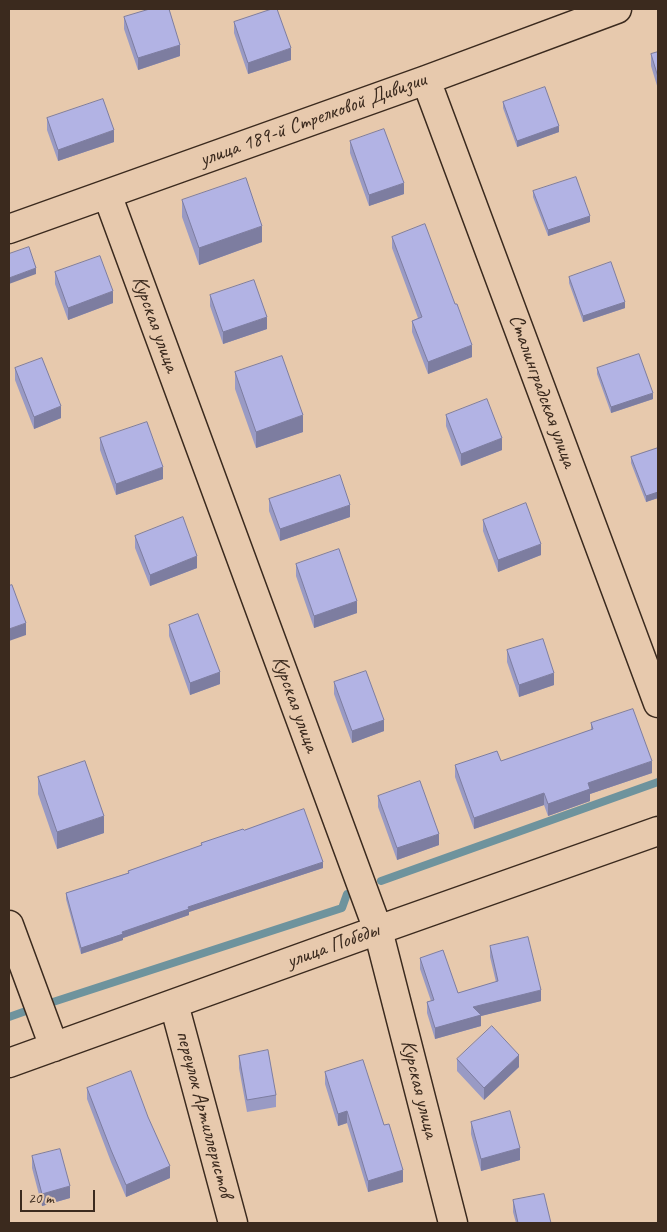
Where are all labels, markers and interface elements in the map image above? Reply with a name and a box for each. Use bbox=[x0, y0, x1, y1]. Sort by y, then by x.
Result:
street label: улица 189-й Стрелковой Дивизии bbox=[196, 67, 430, 173]
street label: Курская улица bbox=[126, 273, 184, 375]
street label: Сталинградская улица bbox=[503, 311, 581, 471]
street label: Курская улица bbox=[266, 653, 324, 755]
street label: улица Победы bbox=[283, 918, 383, 974]
street label: переулок Артиллеристов bbox=[170, 1028, 238, 1200]
street label: Курская улица bbox=[395, 1037, 443, 1141]
scale bar bbox=[22, 1180, 98, 1212]
text: 20 m bbox=[28, 1189, 54, 1208]

